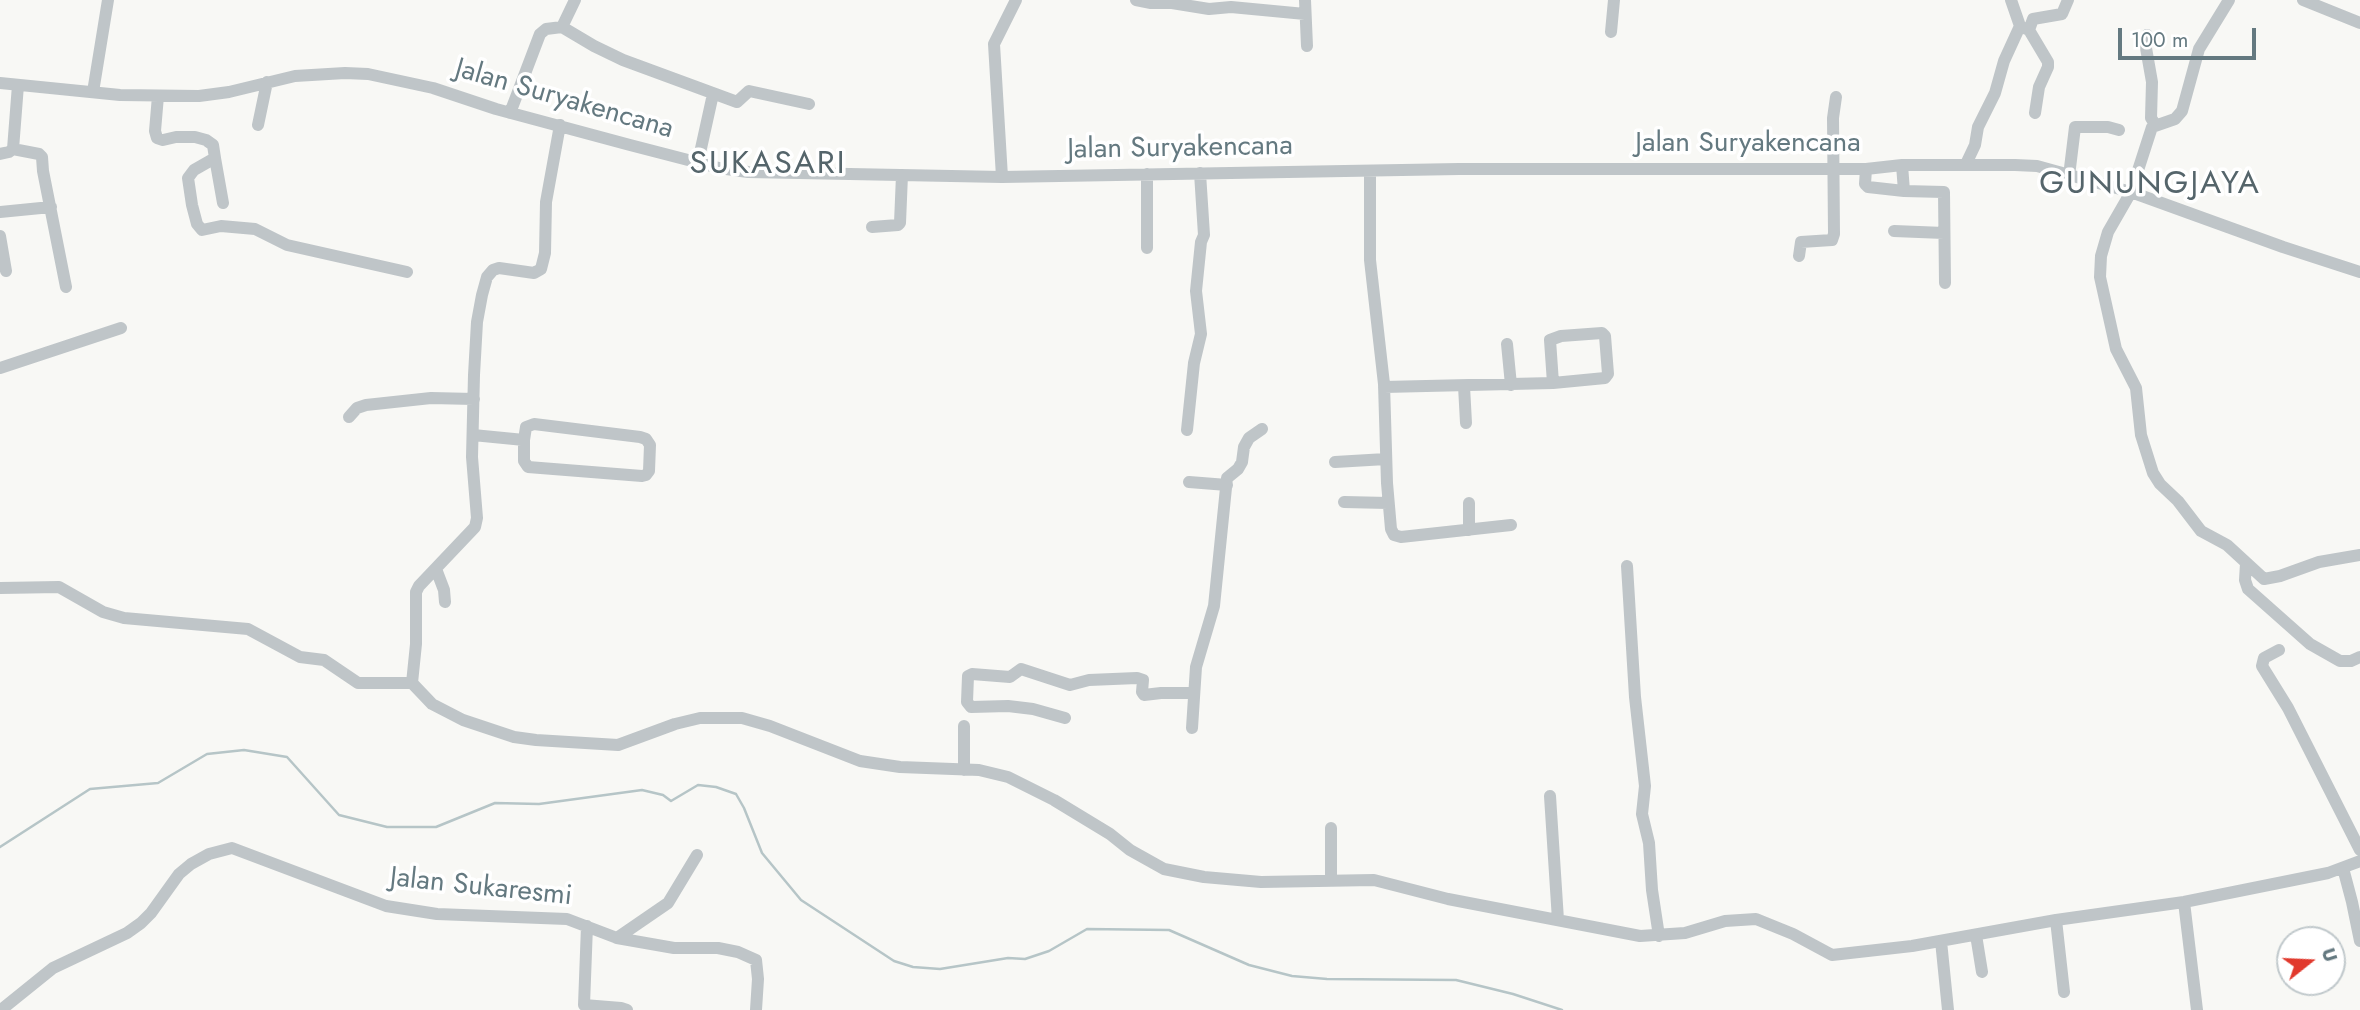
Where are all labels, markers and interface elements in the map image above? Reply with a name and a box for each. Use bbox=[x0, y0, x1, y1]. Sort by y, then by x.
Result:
scale bar bbox=[2122, 14, 2260, 58]
text: 100 m bbox=[2131, 25, 2188, 55]
street label: Jalan Suryakencana bbox=[451, 53, 677, 147]
street label: Jalan Suryakencana bbox=[1635, 127, 1861, 161]
street label: Jalan Suryakencana bbox=[1067, 130, 1293, 168]
district label: SUKASARI bbox=[690, 146, 846, 184]
district label: GUNUNGJAYA bbox=[2040, 166, 2260, 204]
street label: Jalan Sukaresmi bbox=[388, 862, 574, 914]
north arrow bbox=[2276, 926, 2346, 996]
text: U bbox=[2315, 944, 2344, 965]

